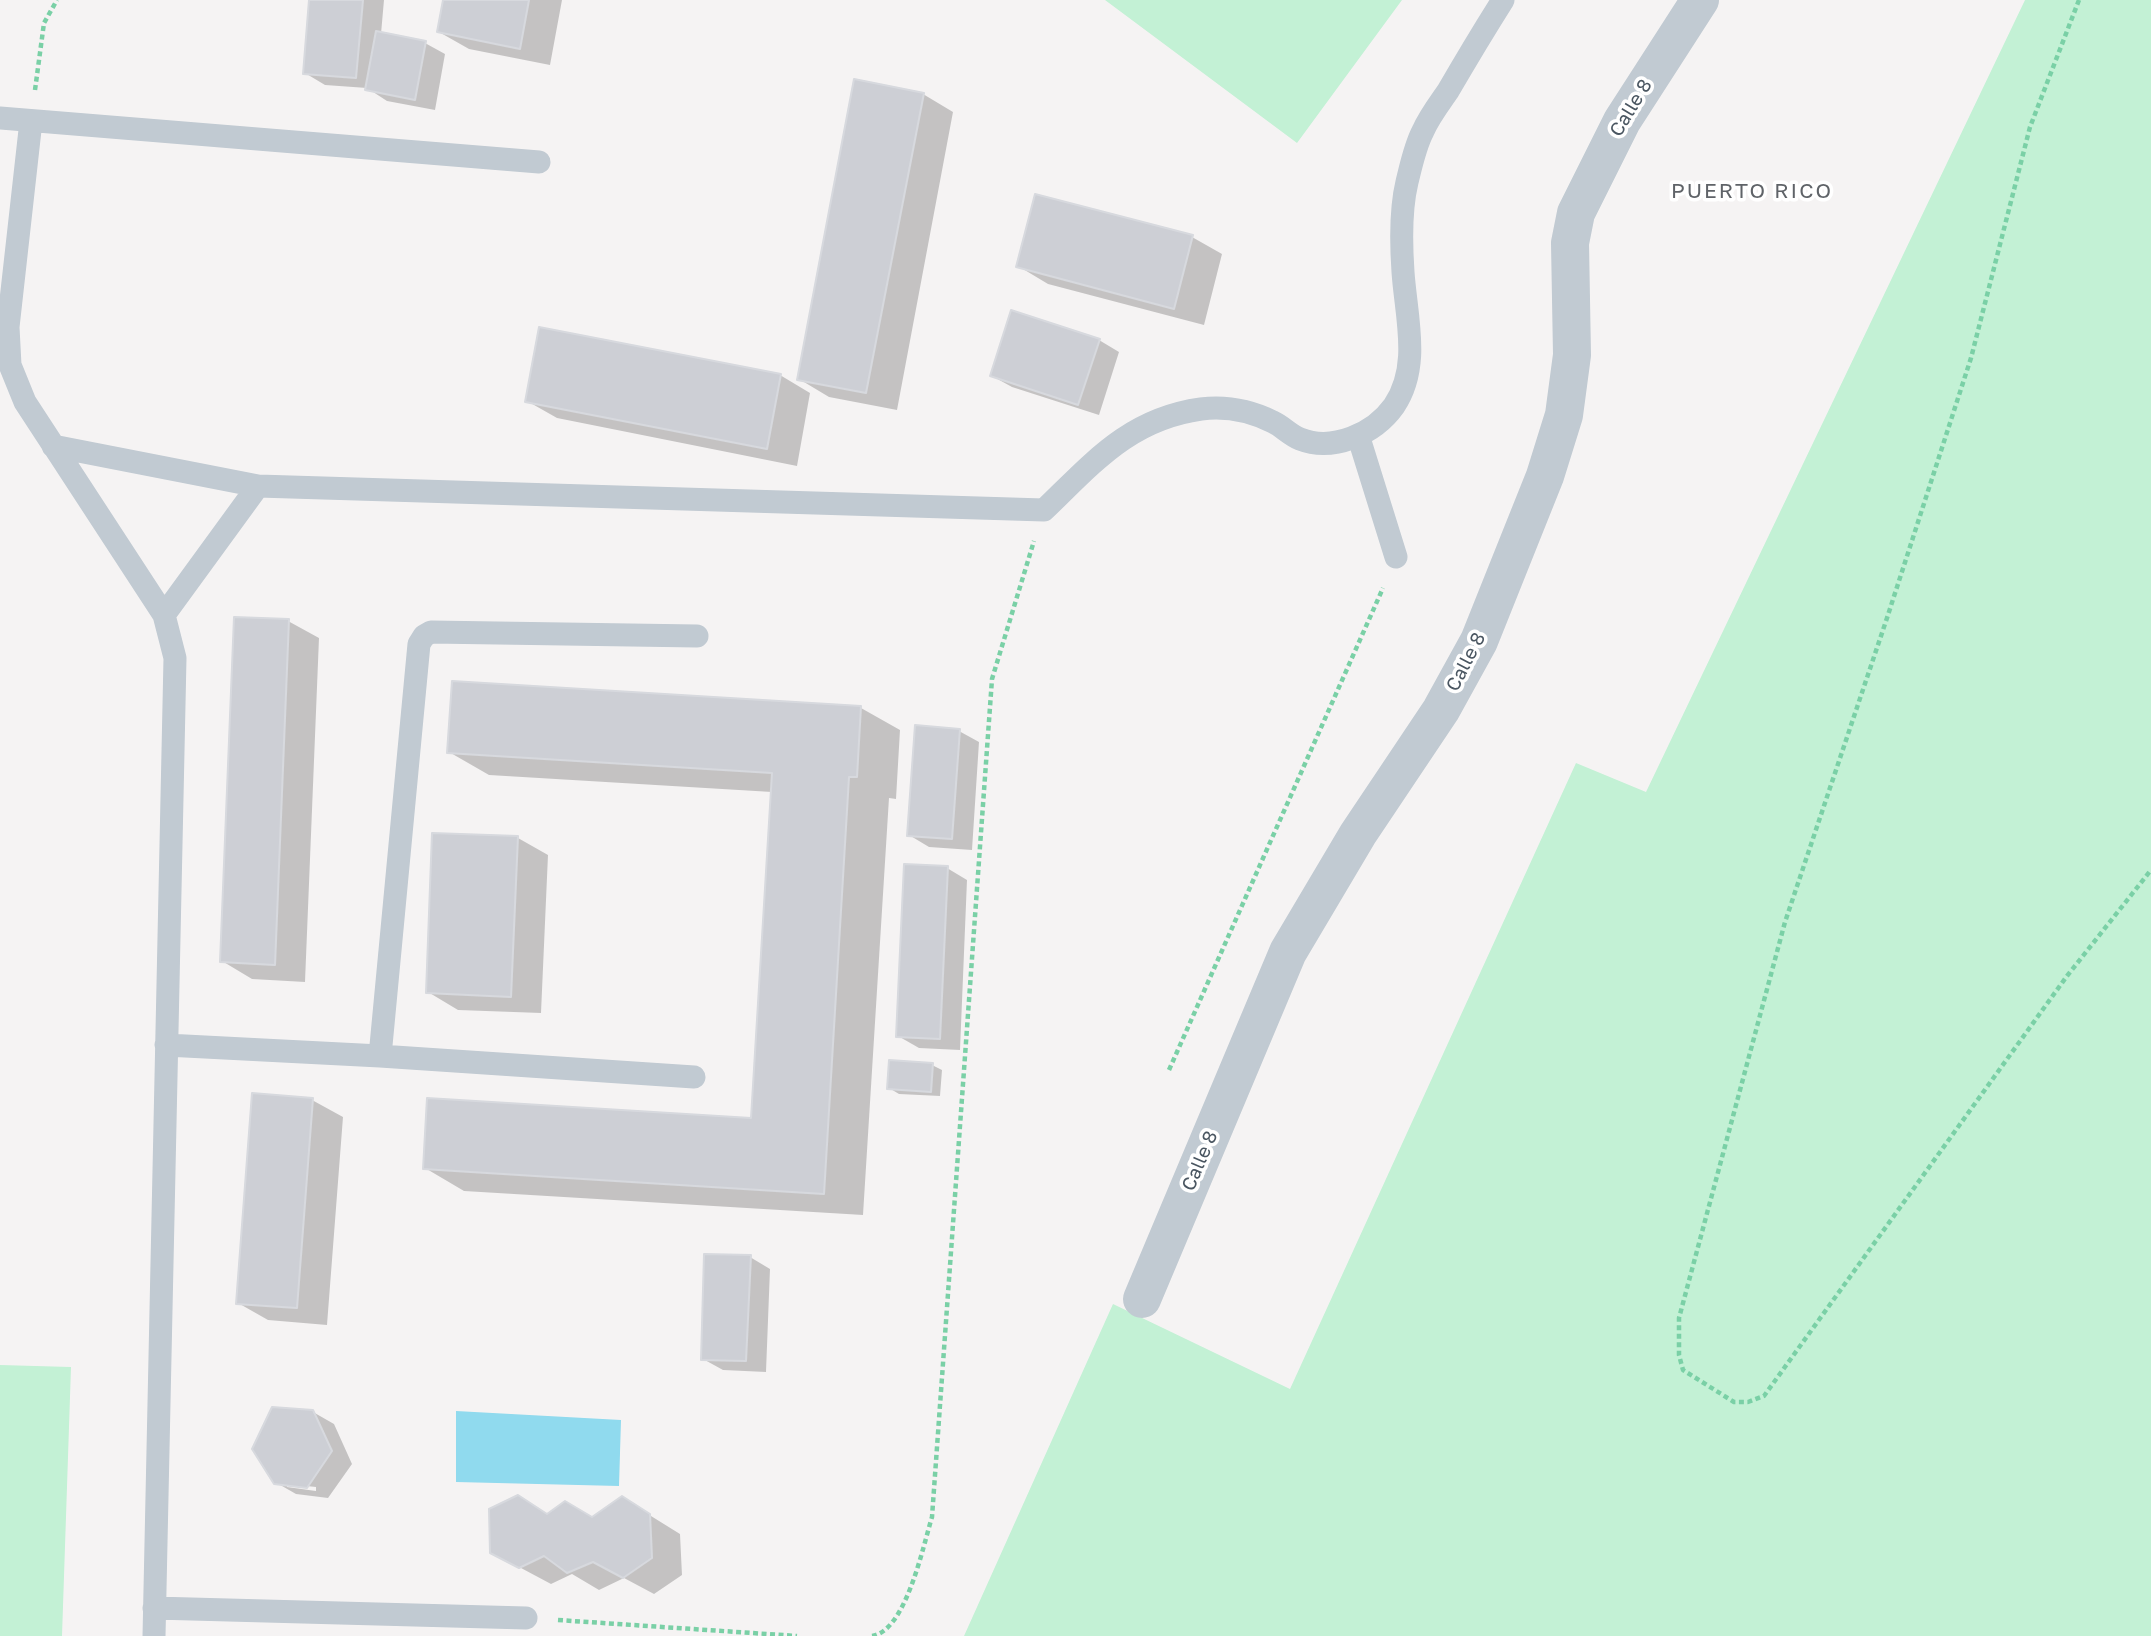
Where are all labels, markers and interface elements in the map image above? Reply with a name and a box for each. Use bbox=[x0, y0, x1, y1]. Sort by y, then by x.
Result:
street label: Calle 8 bbox=[1605, 75, 1657, 141]
district label: PUERTO RICO bbox=[1672, 178, 1832, 204]
street label: Calle 8 bbox=[1442, 629, 1490, 695]
street label: Calle 8 bbox=[1177, 1128, 1223, 1194]

